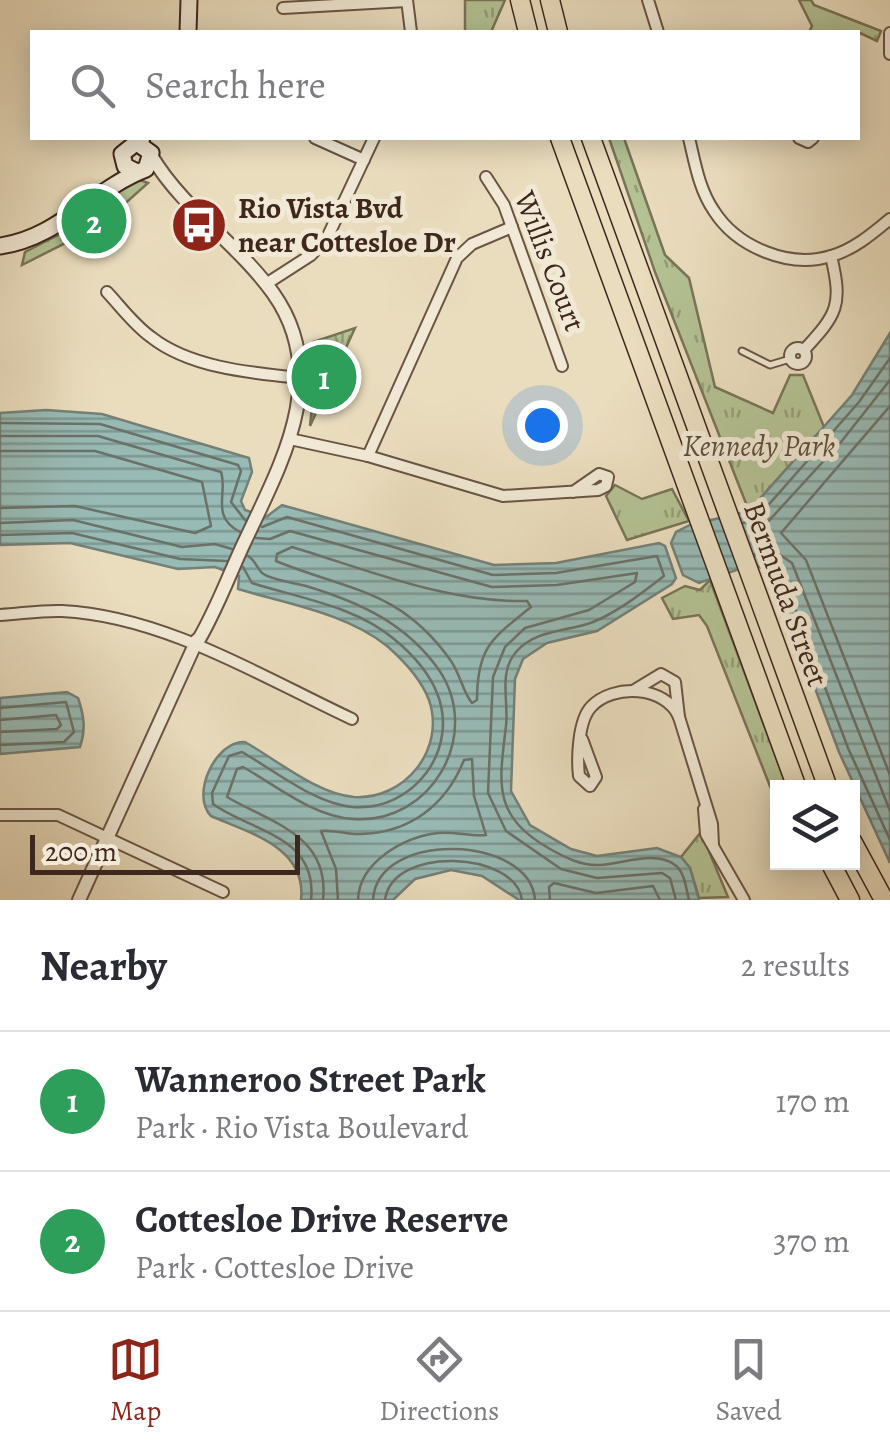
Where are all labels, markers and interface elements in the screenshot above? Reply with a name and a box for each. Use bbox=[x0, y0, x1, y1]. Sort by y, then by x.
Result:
search box bbox=[30, 30, 860, 140]
icon: search bbox=[65, 58, 120, 113]
text: Search here bbox=[145, 59, 326, 111]
pin: 2 bbox=[62, 184, 126, 258]
street label: Willis Court bbox=[505, 184, 595, 337]
place label: Rio Vista Bvd near Cottesloe Dr bbox=[238, 188, 456, 262]
bus stop icon: Rio Vista Bvd near Cottesloe Dr bbox=[169, 195, 229, 255]
pin: 1 bbox=[292, 340, 356, 414]
your location bbox=[517, 400, 568, 451]
park label: Kennedy Park bbox=[683, 426, 835, 466]
street label: Bermuda Street bbox=[734, 496, 838, 692]
map controls bbox=[770, 780, 860, 870]
button: layers bbox=[770, 780, 860, 870]
scale bar bbox=[30, 830, 300, 874]
text: 200 m bbox=[45, 833, 117, 871]
text: Nearby bbox=[40, 937, 167, 994]
text: 2 results bbox=[741, 943, 850, 987]
text: Wanneroo Street Park bbox=[135, 1053, 486, 1105]
text: 1 bbox=[67, 1079, 78, 1123]
text: 170 m bbox=[776, 1079, 850, 1123]
text: Park · Rio Vista Boulevard bbox=[135, 1105, 468, 1149]
text: Cottesloe Drive Reserve bbox=[135, 1193, 508, 1245]
text: 2 bbox=[65, 1219, 80, 1263]
text: 370 m bbox=[773, 1219, 850, 1263]
text: Park · Cottesloe Drive bbox=[135, 1245, 414, 1289]
tab: Map bbox=[108, 1332, 163, 1430]
tab: Directions bbox=[379, 1332, 499, 1430]
tab: Saved bbox=[716, 1332, 782, 1430]

